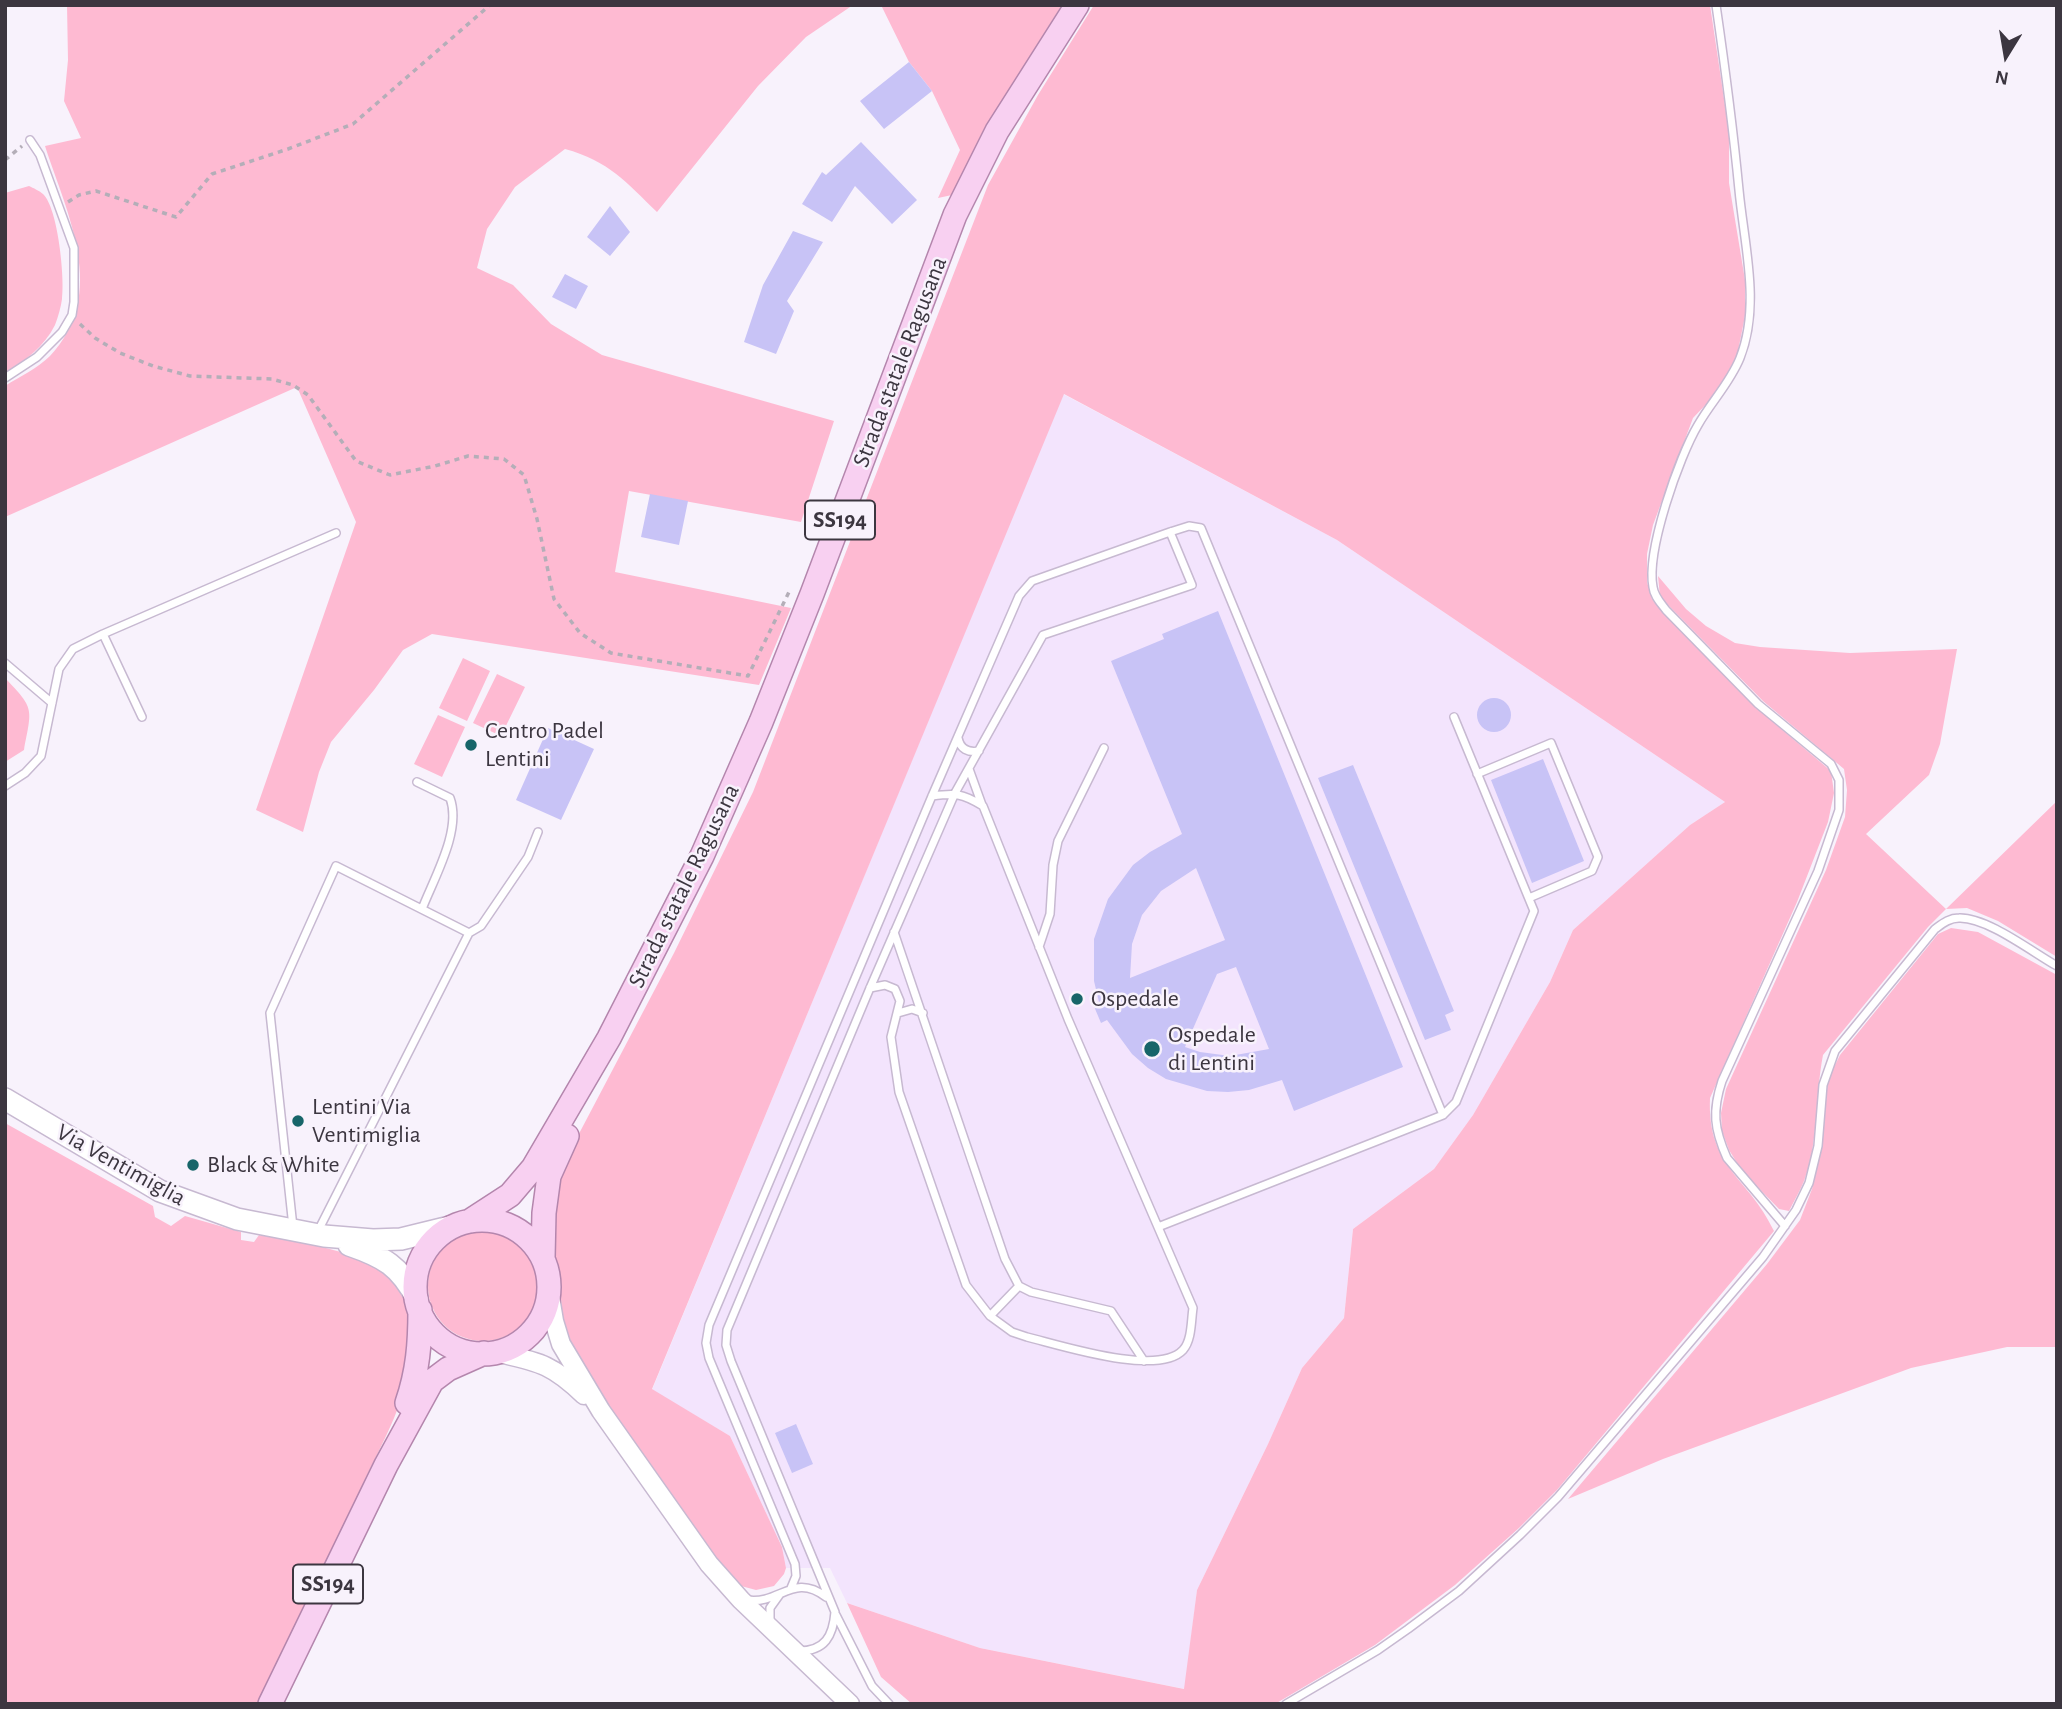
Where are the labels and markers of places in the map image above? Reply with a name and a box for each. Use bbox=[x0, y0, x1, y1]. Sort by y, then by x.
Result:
place label: Centro Padel Lentini bbox=[485, 717, 604, 773]
marker: Centro Padel Lentini bbox=[463, 737, 479, 753]
place label: Ospedale bbox=[1091, 985, 1179, 1013]
marker: Ospedale bbox=[1069, 991, 1085, 1007]
place label: Ospedale di Lentini bbox=[1168, 1021, 1256, 1077]
marker: Ospedale di Lentini bbox=[1142, 1039, 1162, 1059]
place label: Lentini Via Ventimiglia bbox=[312, 1093, 421, 1149]
marker: Lentini Via Ventimiglia bbox=[290, 1113, 306, 1129]
place label: Black & White bbox=[207, 1151, 340, 1179]
marker: Black & White bbox=[185, 1157, 201, 1173]

